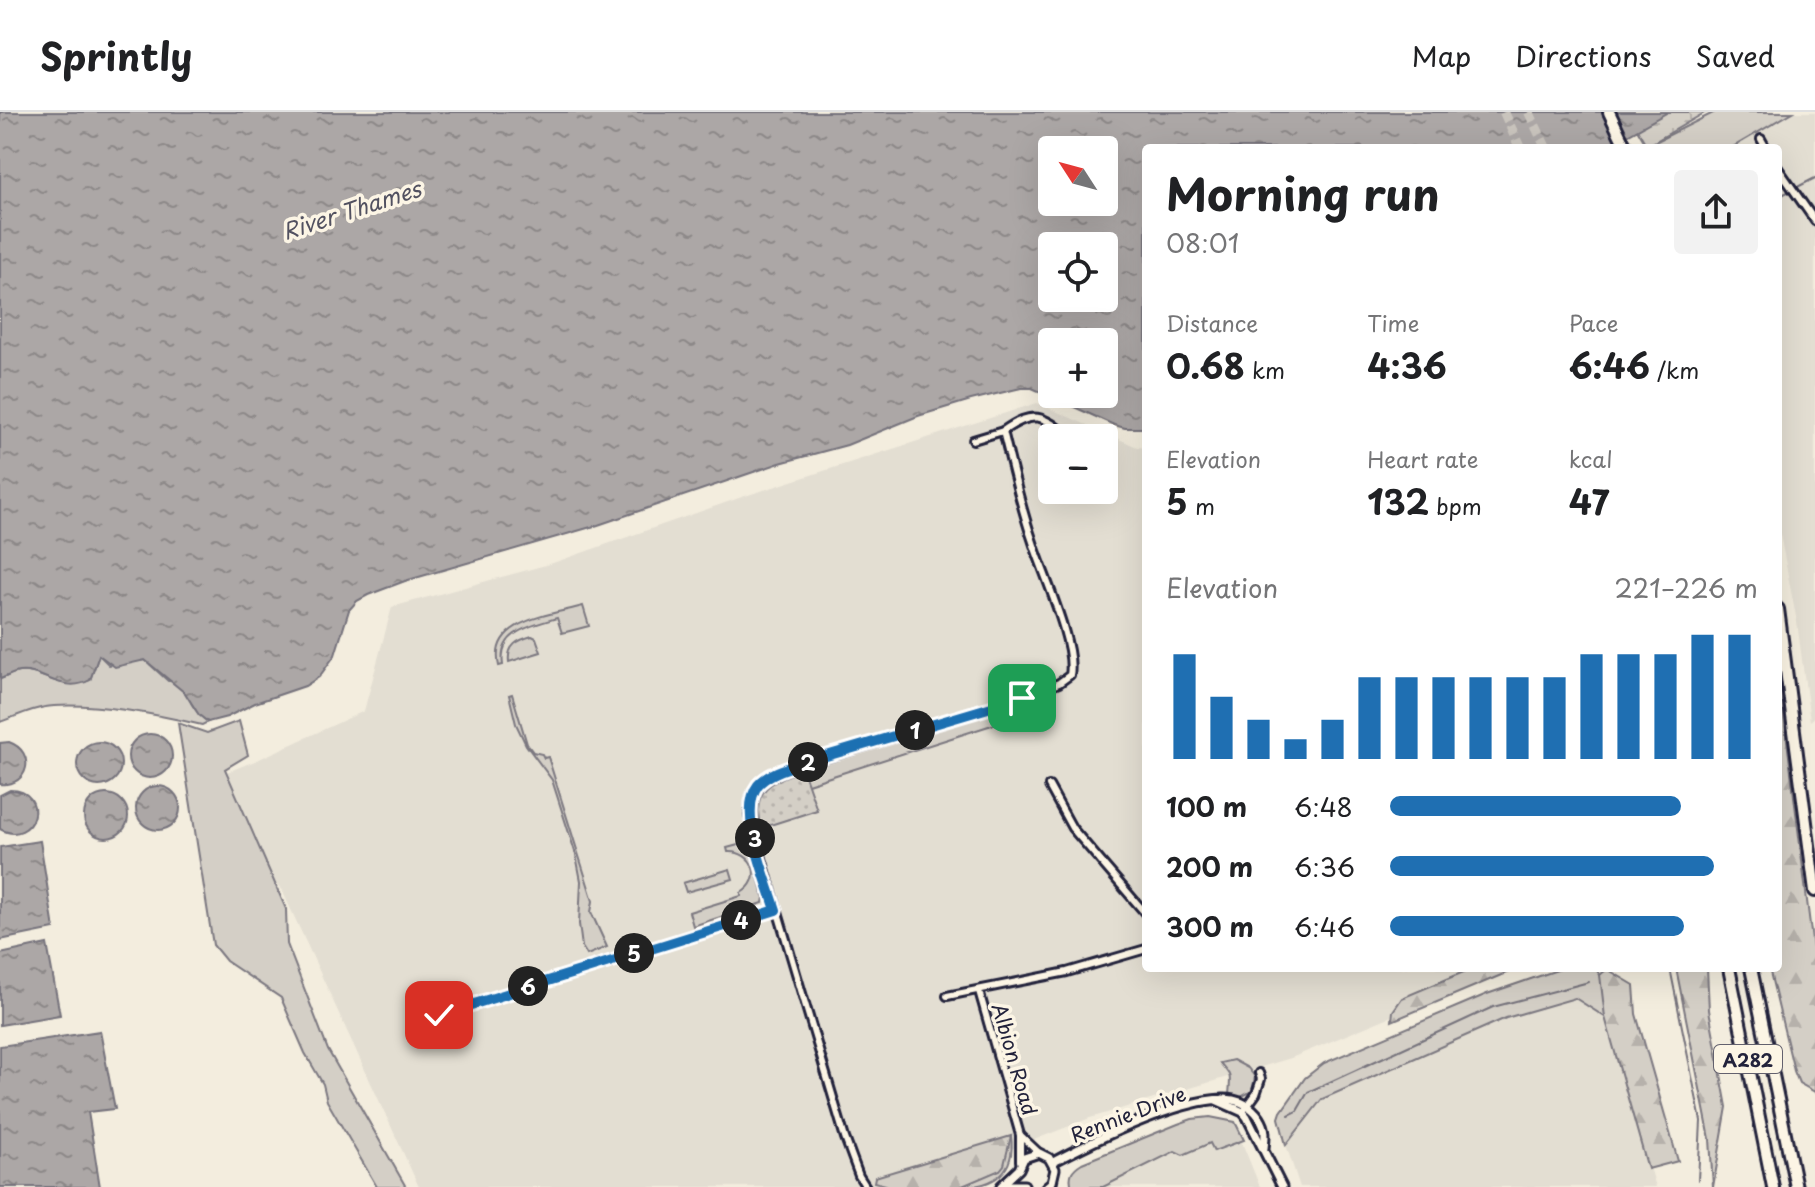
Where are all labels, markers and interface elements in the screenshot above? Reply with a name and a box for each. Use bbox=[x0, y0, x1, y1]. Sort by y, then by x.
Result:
text: Sprintly bbox=[40, 27, 193, 84]
text: Map bbox=[1412, 34, 1471, 77]
text: Directions bbox=[1515, 34, 1652, 77]
text: Saved bbox=[1696, 34, 1775, 77]
north arrow bbox=[1038, 136, 1118, 216]
map controls bbox=[1038, 136, 1118, 504]
text: Morning run bbox=[1166, 160, 1440, 226]
water label: River Thames bbox=[278, 170, 427, 247]
button: share bbox=[1674, 170, 1758, 254]
text: 08:01 bbox=[1166, 223, 1239, 262]
button: locate bbox=[1038, 232, 1118, 312]
text: Distance bbox=[1166, 306, 1258, 339]
text: Time bbox=[1367, 306, 1419, 339]
text: Pace bbox=[1569, 306, 1618, 339]
button: + bbox=[1038, 328, 1118, 408]
text: 0.68 bbox=[1166, 339, 1245, 391]
text: 4:36 bbox=[1367, 339, 1447, 391]
text: 6:46 bbox=[1569, 339, 1650, 391]
text: km bbox=[1245, 353, 1285, 386]
text: /km bbox=[1650, 353, 1699, 386]
button: − bbox=[1038, 424, 1118, 504]
text: Elevation bbox=[1166, 442, 1261, 475]
text: Heart rate bbox=[1367, 442, 1478, 475]
text: kcal bbox=[1569, 442, 1613, 475]
text: 5 bbox=[1166, 475, 1188, 527]
text: 132 bbox=[1367, 475, 1429, 527]
text: 47 bbox=[1569, 475, 1609, 527]
text: m bbox=[1188, 489, 1215, 522]
text: bpm bbox=[1429, 489, 1482, 522]
text: Elevation bbox=[1166, 568, 1278, 607]
text: 221–226 m bbox=[1614, 568, 1758, 607]
pin bbox=[988, 664, 1056, 732]
icon: arrive bbox=[1000, 676, 1044, 720]
pin: 1 bbox=[895, 710, 935, 750]
text: 1 bbox=[910, 713, 920, 746]
pin: 2 bbox=[788, 742, 828, 782]
text: 2 bbox=[800, 745, 816, 778]
text: 100 m bbox=[1166, 787, 1247, 826]
text: 6:48 bbox=[1294, 787, 1353, 826]
pin: 3 bbox=[735, 818, 775, 858]
text: 3 bbox=[748, 821, 762, 854]
text: 200 m bbox=[1166, 847, 1253, 886]
text: 6:36 bbox=[1294, 847, 1355, 886]
pin: 4 bbox=[721, 900, 761, 940]
text: 4 bbox=[734, 903, 748, 936]
text: 300 m bbox=[1166, 907, 1254, 946]
text: 6:46 bbox=[1294, 907, 1355, 946]
pin: 5 bbox=[614, 933, 654, 973]
text: 5 bbox=[627, 936, 641, 969]
pin: 6 bbox=[508, 966, 548, 1006]
text: 6 bbox=[520, 969, 536, 1002]
pin bbox=[405, 981, 473, 1049]
icon: check bbox=[417, 993, 461, 1037]
street label: Albion Road bbox=[985, 999, 1045, 1119]
road number: A282 bbox=[1714, 1045, 1782, 1073]
street label: Rennie Drive bbox=[1066, 1078, 1190, 1150]

